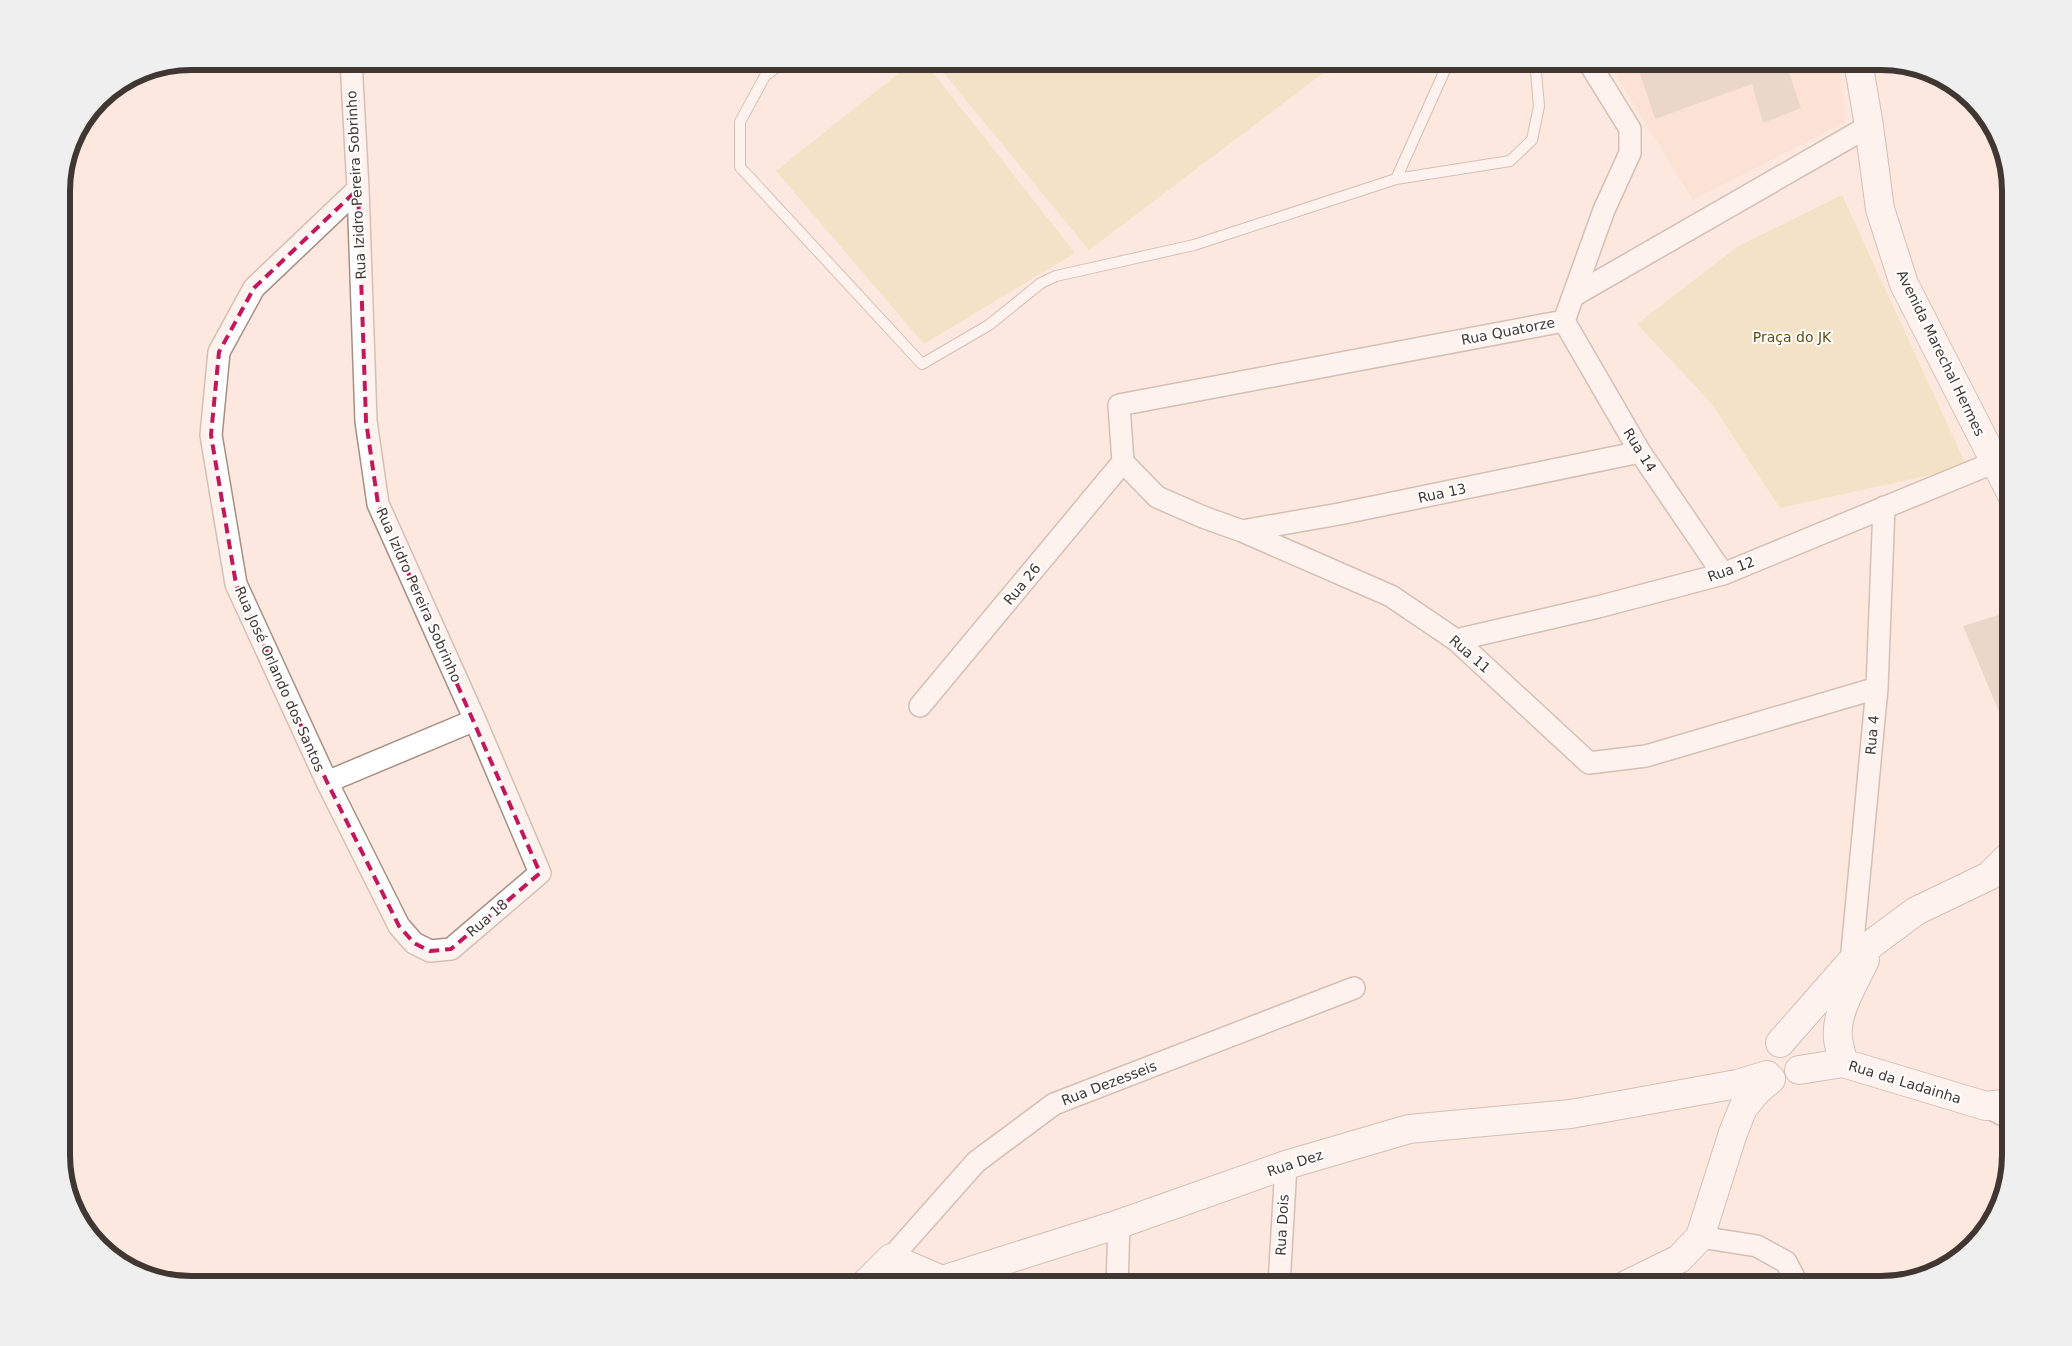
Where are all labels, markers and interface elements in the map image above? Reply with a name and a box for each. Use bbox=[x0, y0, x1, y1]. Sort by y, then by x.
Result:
street label: Rua Izidro Pereira Sobrinho bbox=[343, 90, 369, 280]
street label: Avenida Marechal Hermes bbox=[1894, 267, 1988, 439]
street label: Rua Quatorze bbox=[1460, 314, 1556, 348]
park label: Praça do JK bbox=[1753, 329, 1832, 345]
street label: Rua 14 bbox=[1620, 425, 1660, 475]
street label: Rua 13 bbox=[1416, 480, 1468, 506]
street label: Rua Izidro Pereira Sobrinho bbox=[373, 505, 465, 685]
street label: Rua 12 bbox=[1705, 553, 1757, 585]
street label: Rua 26 bbox=[1000, 560, 1044, 608]
street label: Rua José Orlando dos Santos bbox=[232, 584, 328, 774]
street label: Rua 11 bbox=[1446, 632, 1494, 676]
street label: Rua 4 bbox=[1862, 714, 1882, 756]
street label: Rua 18 bbox=[463, 896, 511, 940]
street label: Rua Dezesseis bbox=[1059, 1057, 1159, 1109]
street label: Rua da Ladainha bbox=[1847, 1057, 1963, 1107]
street label: Rua Dez bbox=[1265, 1146, 1325, 1180]
street label: Rua Dois bbox=[1272, 1194, 1292, 1256]

